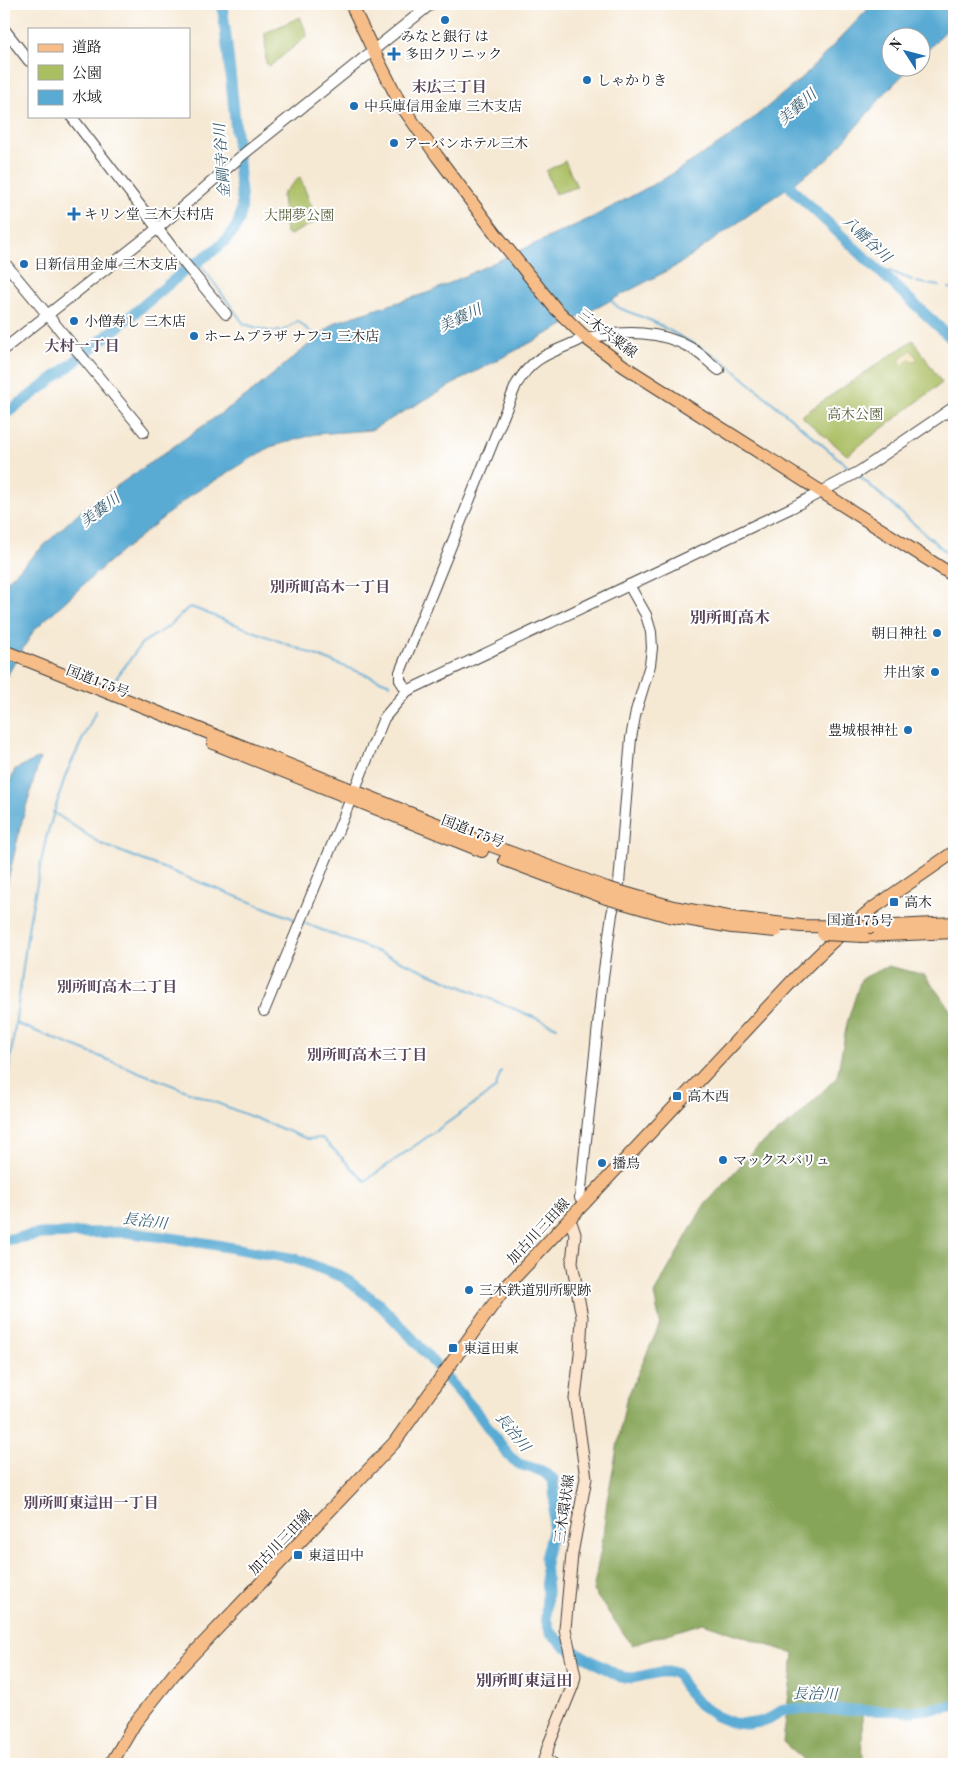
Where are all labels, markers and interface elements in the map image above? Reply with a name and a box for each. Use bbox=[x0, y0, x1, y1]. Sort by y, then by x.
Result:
marker: みなと銀行 は bbox=[439, 14, 451, 26]
legend bbox=[28, 28, 190, 118]
north arrow bbox=[880, 28, 930, 78]
place label: みなと銀行 は bbox=[401, 29, 489, 44]
text: N bbox=[887, 36, 905, 53]
text: 道路 bbox=[72, 39, 102, 56]
marker: 多田クリニック bbox=[387, 47, 401, 61]
place label: 多田クリニック bbox=[405, 47, 502, 62]
text: 公園 bbox=[72, 65, 102, 82]
place label: しゃかりき bbox=[597, 73, 667, 88]
marker: しゃかりき bbox=[581, 74, 593, 86]
district label: 末広三丁目 bbox=[411, 79, 487, 96]
water label: 美嚢川 bbox=[775, 85, 821, 129]
text: 水域 bbox=[72, 89, 102, 106]
place label: 中兵庫信用金庫 三木支店 bbox=[364, 99, 522, 114]
marker: 中兵庫信用金庫 三木支店 bbox=[348, 100, 360, 112]
water label: 金剛寺谷川 bbox=[211, 121, 234, 199]
place label: アーバンホテル三木 bbox=[404, 136, 528, 151]
marker: アーバンホテル三木 bbox=[388, 137, 400, 149]
place label: キリン堂 三木大村店 bbox=[84, 207, 214, 222]
marker: キリン堂 三木大村店 bbox=[68, 208, 80, 220]
park label: 大開夢公園 bbox=[264, 208, 334, 223]
water label: 八幡谷川 bbox=[839, 213, 896, 267]
place label: 日新信用金庫 三木支店 bbox=[34, 257, 178, 272]
marker: 日新信用金庫 三木支店 bbox=[18, 258, 30, 270]
water label: 美嚢川 bbox=[436, 300, 486, 336]
street label: 三木宍粟線 bbox=[575, 306, 640, 361]
place label: 小僧寿し 三木店 bbox=[84, 314, 186, 329]
marker: 小僧寿し 三木店 bbox=[68, 315, 80, 327]
place label: ホームプラザ ナフコ 三木店 bbox=[204, 329, 379, 344]
marker: ホームプラザ ナフコ 三木店 bbox=[188, 330, 200, 342]
district label: 大村一丁目 bbox=[44, 338, 120, 355]
park label: 高木公園 bbox=[827, 407, 883, 422]
water label: 美嚢川 bbox=[77, 489, 125, 531]
district label: 別所町高木一丁目 bbox=[270, 579, 390, 596]
district label: 別所町高木 bbox=[690, 609, 770, 627]
place label: 朝日神社 bbox=[871, 626, 927, 641]
marker: 朝日神社 bbox=[931, 627, 943, 639]
street label: 国道175号 bbox=[64, 663, 131, 700]
place label: 井出家 bbox=[883, 665, 925, 680]
marker: 井出家 bbox=[929, 666, 941, 678]
place label: 豊城根神社 bbox=[828, 723, 898, 738]
marker: 豊城根神社 bbox=[902, 724, 914, 736]
street label: 国道175号 bbox=[439, 813, 506, 850]
place label: 高木 bbox=[904, 895, 932, 910]
marker: 高木 bbox=[888, 896, 900, 908]
street label: 国道175号 bbox=[827, 912, 893, 929]
district label: 別所町高木二丁目 bbox=[57, 979, 177, 996]
district label: 別所町高木三丁目 bbox=[307, 1047, 427, 1064]
place label: 高木西 bbox=[687, 1089, 729, 1104]
marker: 高木西 bbox=[671, 1090, 683, 1102]
place label: マックスバリュ bbox=[733, 1153, 830, 1168]
marker: マックスバリュ bbox=[717, 1154, 729, 1166]
place label: 播鳥 bbox=[612, 1156, 640, 1171]
marker: 播鳥 bbox=[596, 1157, 608, 1169]
street label: 加古川三田線 bbox=[504, 1196, 572, 1267]
water label: 長治川 bbox=[122, 1210, 170, 1233]
place label: 三木鉄道別所駅跡 bbox=[479, 1283, 591, 1298]
marker: 三木鉄道別所駅跡 bbox=[463, 1284, 475, 1296]
place label: 東這田東 bbox=[463, 1341, 519, 1356]
marker: 東這田東 bbox=[447, 1342, 459, 1354]
water label: 長治川 bbox=[492, 1409, 535, 1457]
street label: 三木環状線 bbox=[552, 1473, 577, 1545]
district label: 別所町東這田一丁目 bbox=[23, 1494, 159, 1512]
street label: 加古川三田線 bbox=[246, 1507, 315, 1578]
place label: 東這田中 bbox=[308, 1548, 364, 1563]
marker: 東這田中 bbox=[292, 1549, 304, 1561]
district label: 別所町東這田 bbox=[476, 1672, 572, 1690]
water label: 長治川 bbox=[792, 1686, 840, 1703]

